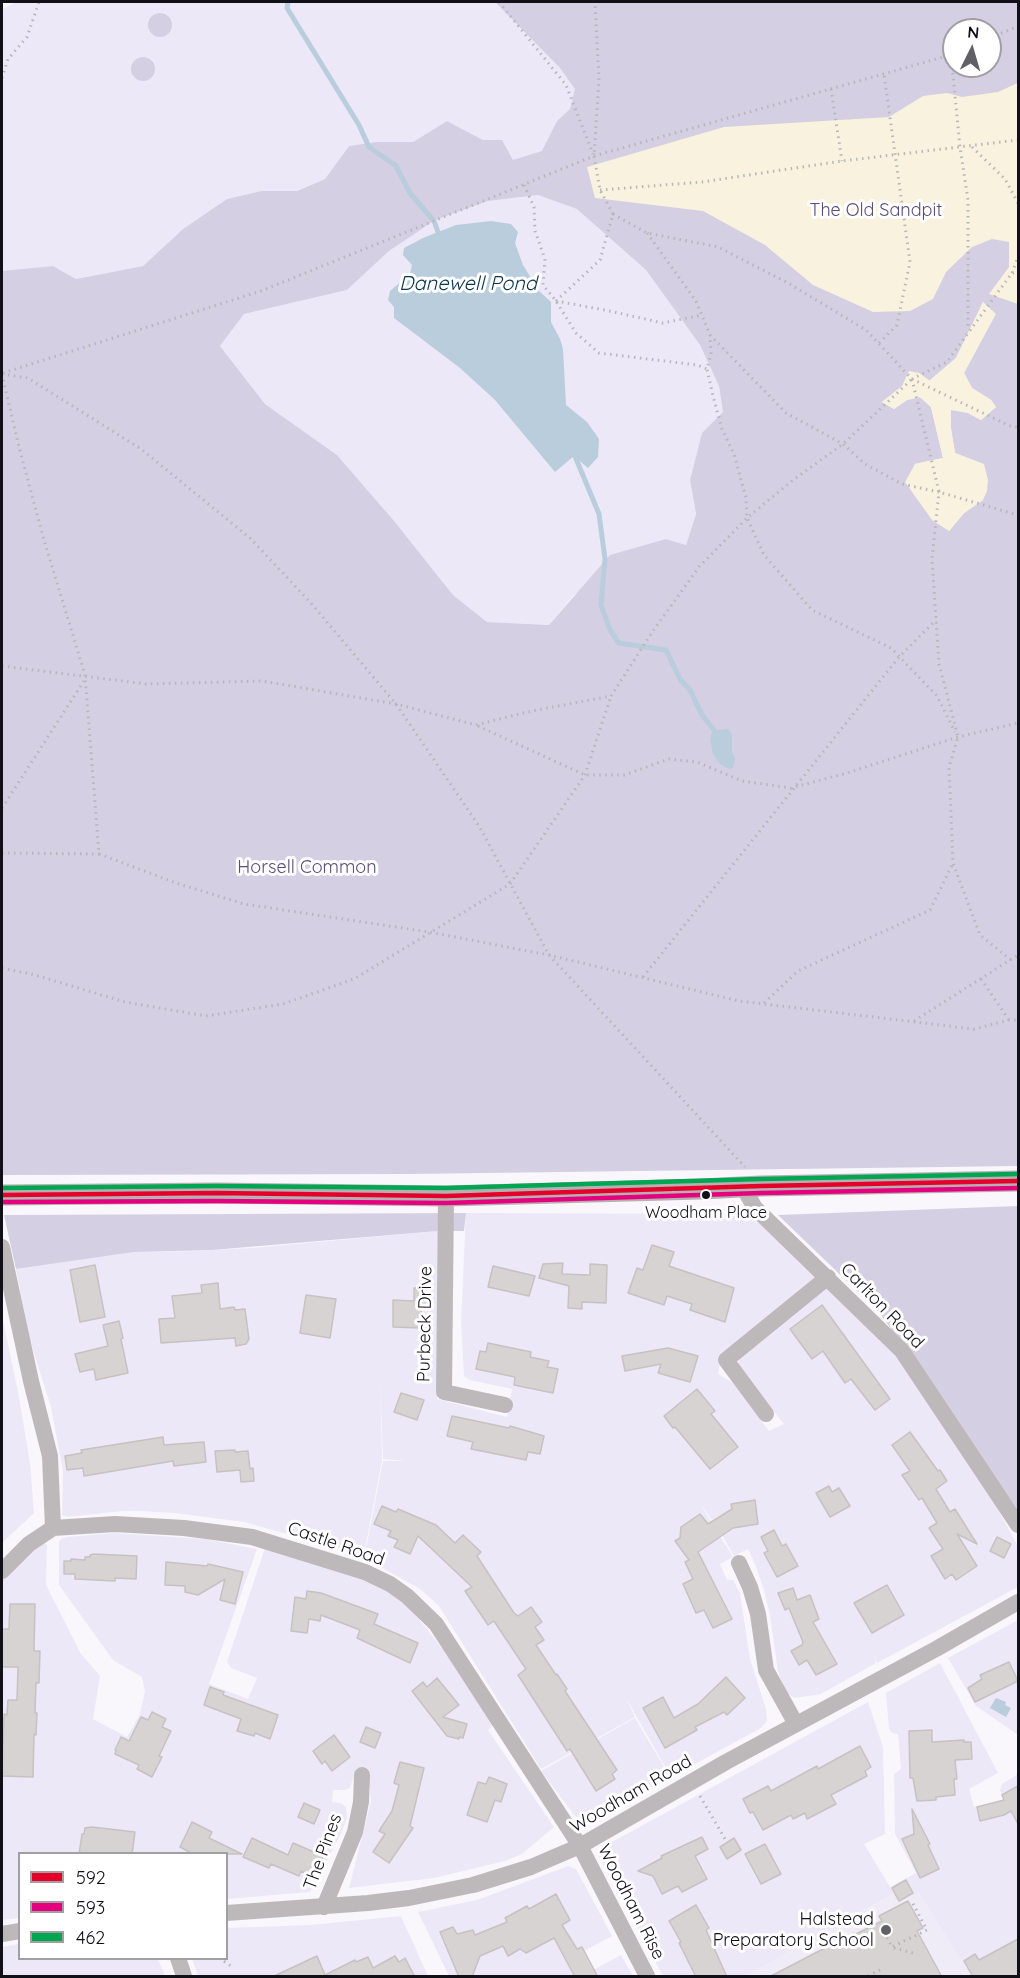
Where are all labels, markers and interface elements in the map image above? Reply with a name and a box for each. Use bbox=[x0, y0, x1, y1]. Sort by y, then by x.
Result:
north arrow bbox=[942, 18, 1002, 78]
text: N bbox=[967, 22, 980, 43]
park label: The Old Sandpit bbox=[810, 200, 942, 222]
water label: Danewell Pond bbox=[399, 272, 537, 296]
park label: Horsell Common bbox=[237, 857, 377, 879]
marker: Woodham Place bbox=[700, 1189, 712, 1201]
place label: Woodham Place bbox=[645, 1203, 767, 1223]
street label: Carlton Road bbox=[836, 1259, 928, 1353]
street label: Purbeck Drive bbox=[413, 1266, 437, 1382]
street label: Castle Road bbox=[285, 1517, 387, 1571]
street label: Woodham Road bbox=[566, 1750, 696, 1838]
street label: The Pines bbox=[299, 1811, 347, 1893]
street label: Woodham Rise bbox=[593, 1841, 669, 1963]
legend bbox=[18, 1852, 228, 1960]
text: 592 bbox=[76, 1866, 106, 1889]
text: 593 bbox=[76, 1896, 105, 1919]
place label: Halstead Preparatory School bbox=[713, 1909, 874, 1952]
marker: Halstead Preparatory School bbox=[879, 1923, 893, 1937]
text: 462 bbox=[76, 1926, 105, 1949]

